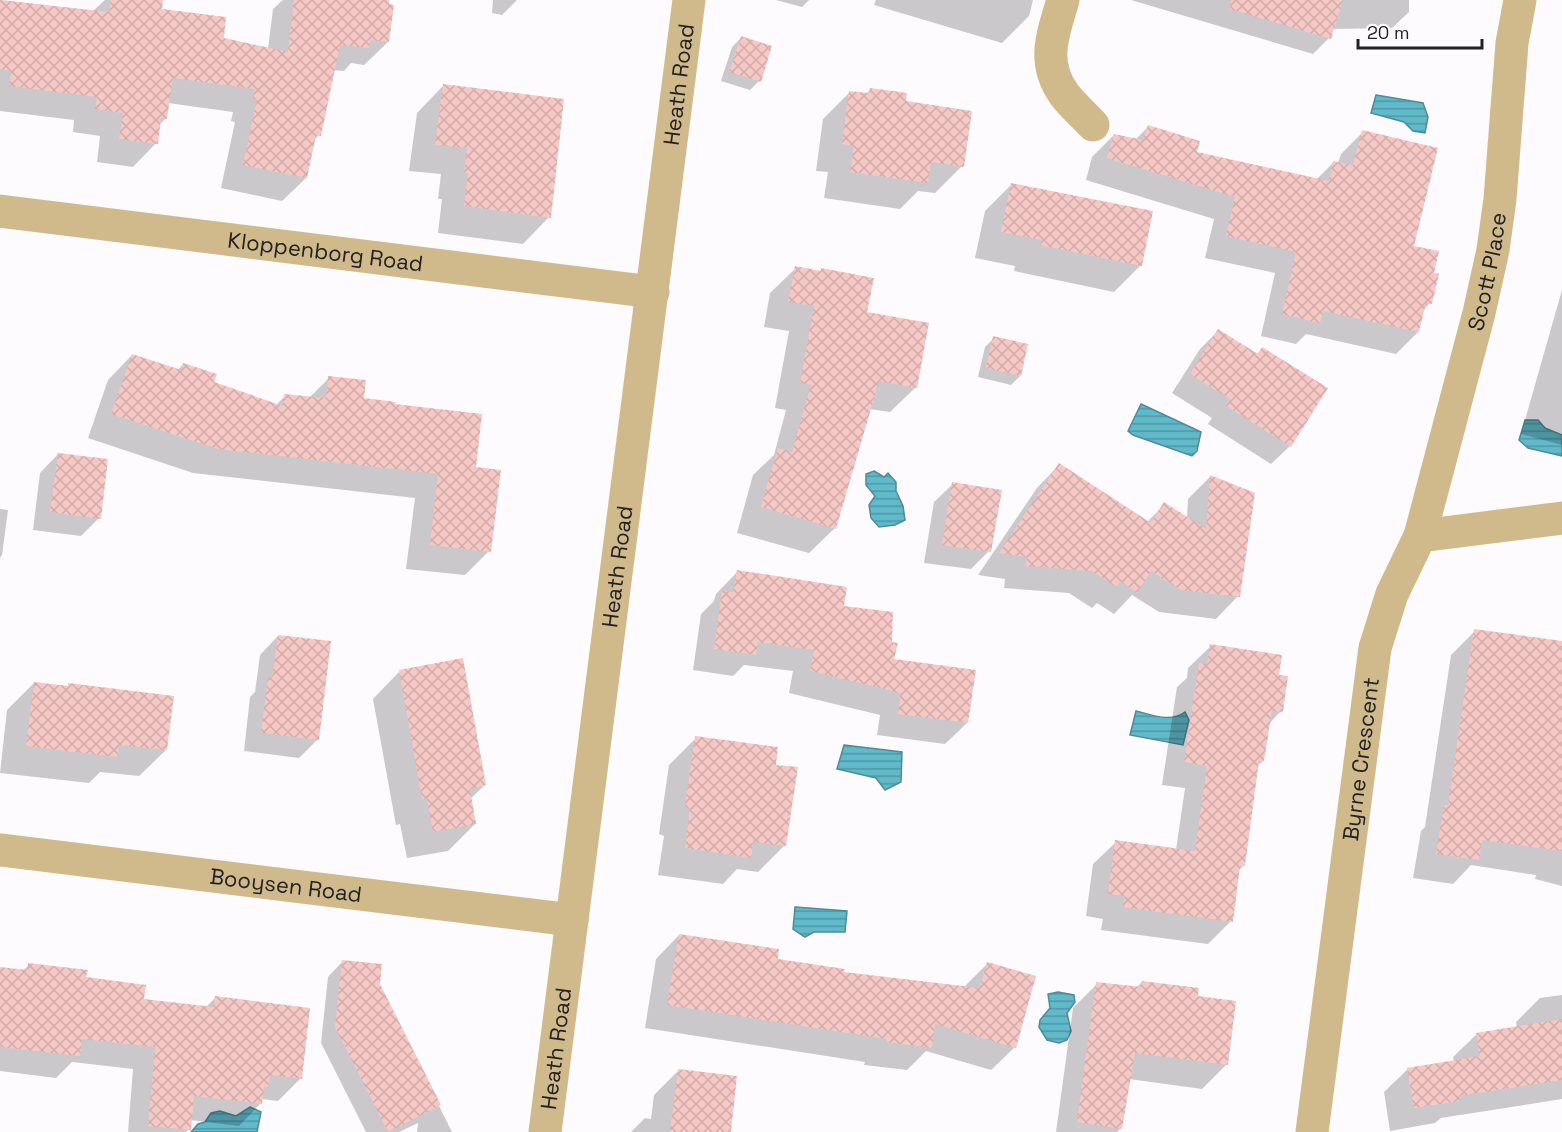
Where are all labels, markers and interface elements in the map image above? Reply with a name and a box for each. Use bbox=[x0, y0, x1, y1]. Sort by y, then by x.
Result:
scale bar bbox=[1358, 12, 1482, 50]
text: 20 m bbox=[1367, 21, 1410, 44]
street label: Heath Road bbox=[657, 22, 700, 147]
street label: Scott Place bbox=[1461, 211, 1512, 334]
street label: Kloppenborg Road bbox=[226, 225, 425, 277]
street label: Heath Road bbox=[595, 504, 639, 629]
street label: Byrne Crescent bbox=[1336, 676, 1385, 843]
street label: Booysen Road bbox=[208, 862, 364, 908]
street label: Heath Road bbox=[534, 986, 577, 1111]

